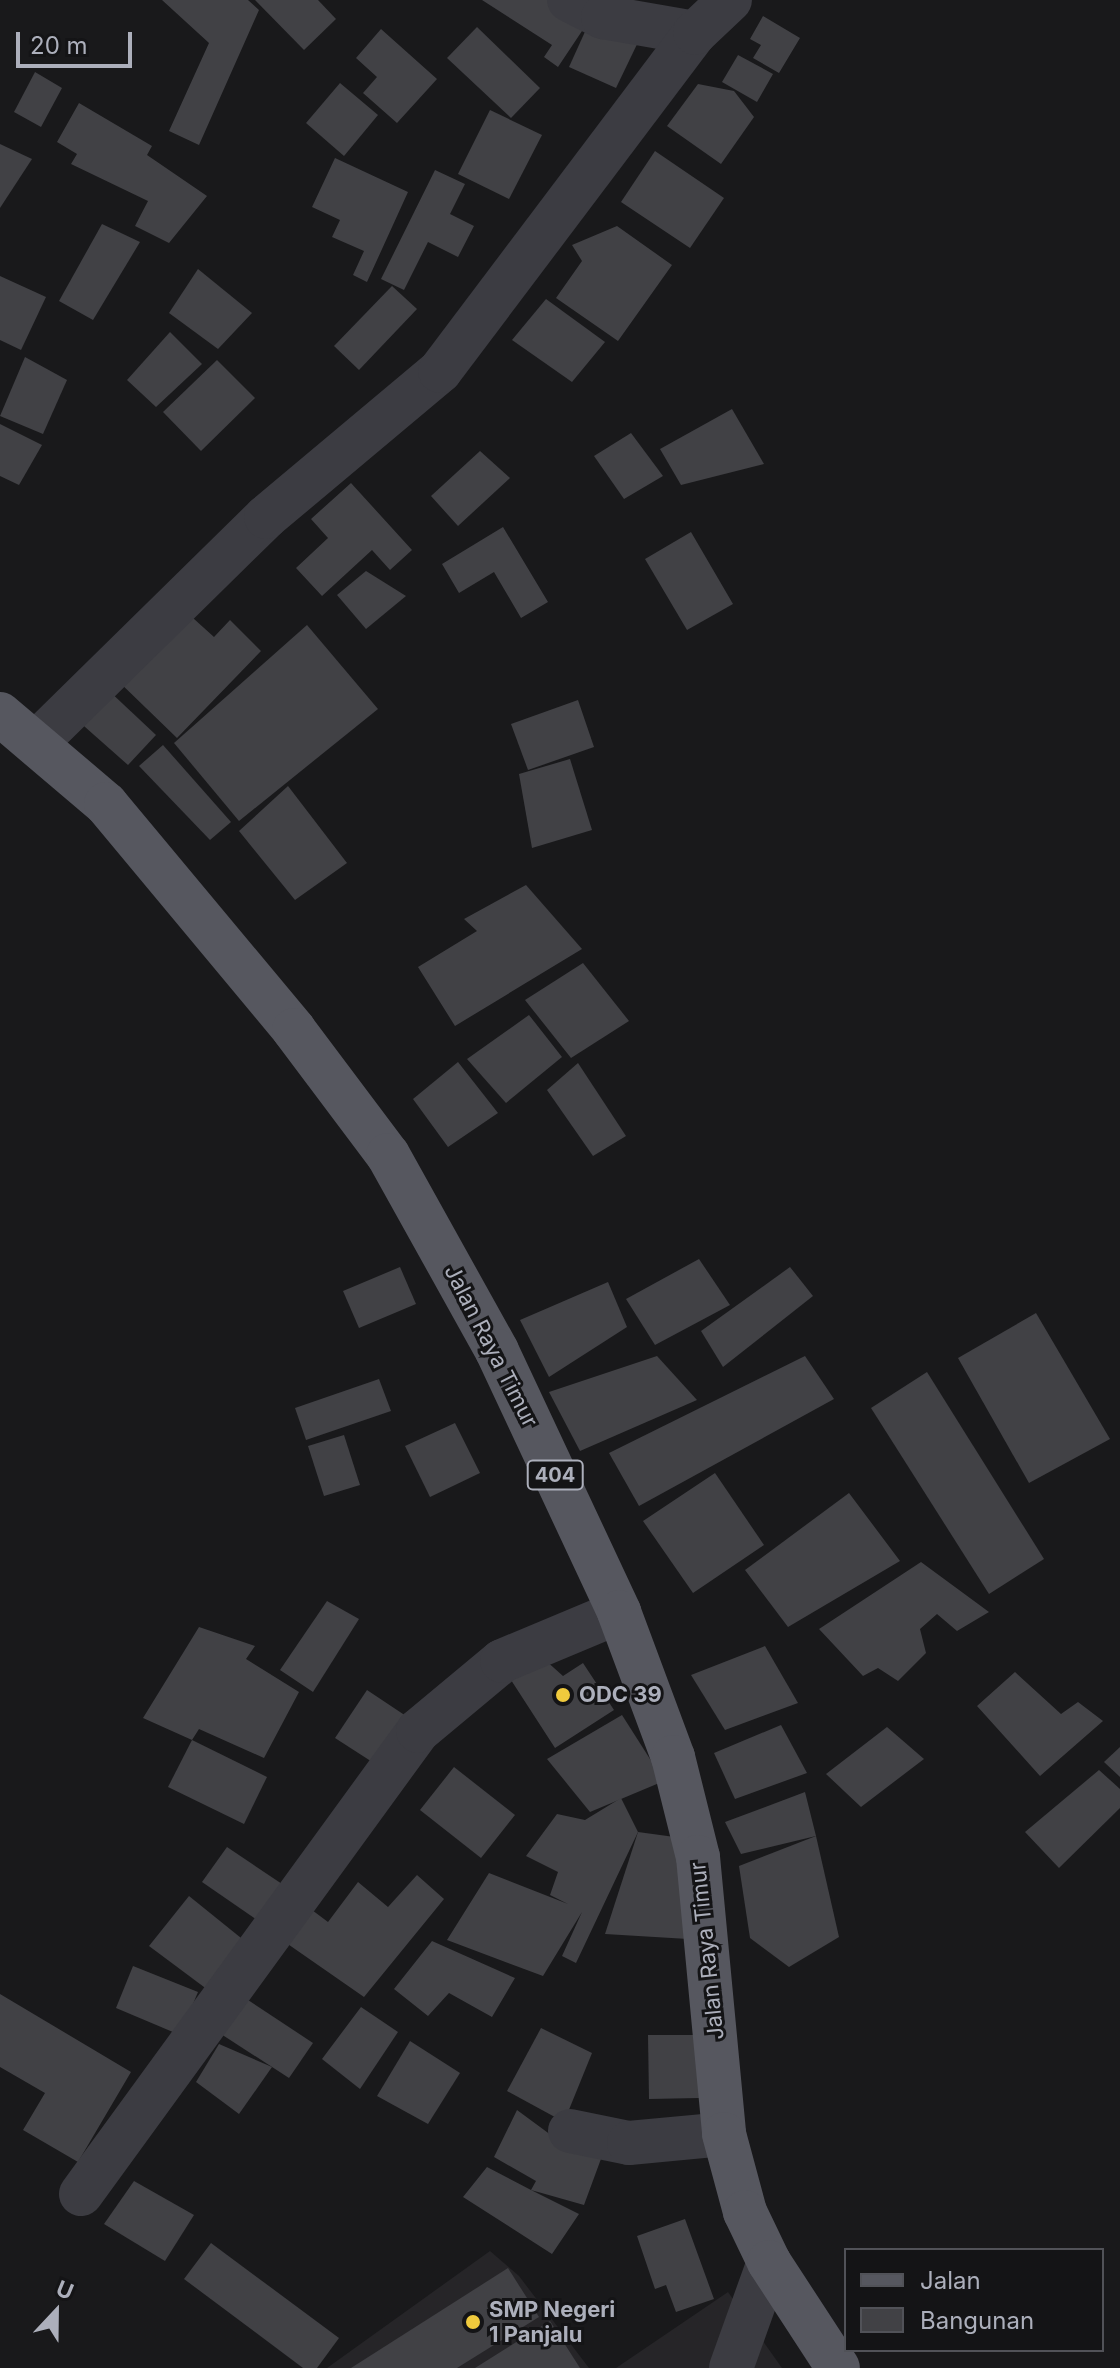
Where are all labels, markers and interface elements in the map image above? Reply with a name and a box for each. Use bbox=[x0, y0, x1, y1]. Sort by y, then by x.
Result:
scale bar bbox=[20, 16, 136, 66]
text: 20 m bbox=[30, 31, 88, 60]
street label: Jalan Raya Timur bbox=[439, 1260, 543, 1432]
road number: 404 bbox=[525, 1459, 585, 1491]
place label: ODC 39 bbox=[579, 1682, 662, 1708]
marker: ODC 39 bbox=[554, 1686, 572, 1704]
street label: Jalan Raya Timur bbox=[685, 1861, 729, 2041]
legend bbox=[844, 2248, 1104, 2352]
text: Jalan bbox=[920, 2266, 981, 2295]
north arrow bbox=[16, 2272, 96, 2352]
text: U bbox=[53, 2275, 77, 2305]
place label: SMP Negeri 1 Panjalu bbox=[489, 2296, 615, 2348]
text: Bangunan bbox=[920, 2306, 1034, 2335]
marker: SMP Negeri 1 Panjalu bbox=[464, 2313, 482, 2331]

